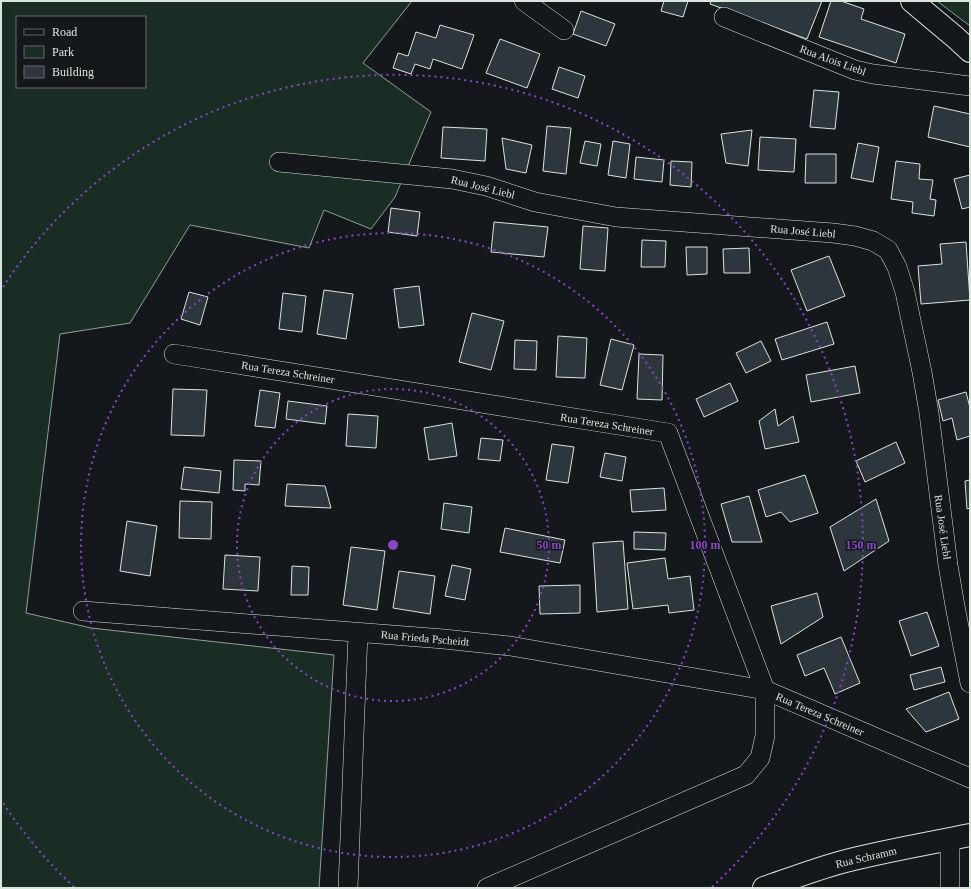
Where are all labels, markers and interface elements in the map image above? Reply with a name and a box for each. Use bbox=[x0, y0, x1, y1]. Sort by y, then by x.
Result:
legend bbox=[16, 16, 146, 88]
text: Road bbox=[52, 25, 77, 39]
street label: Rua Alois Liebl bbox=[798, 42, 868, 78]
text: Park bbox=[52, 45, 74, 59]
text: Building bbox=[52, 65, 94, 79]
street label: Rua José Liebl bbox=[450, 173, 516, 201]
street label: Rua José Liebl bbox=[770, 222, 836, 240]
street label: Rua Tereza Schreiner bbox=[240, 359, 336, 385]
street label: Rua Tereza Schreiner bbox=[559, 411, 655, 437]
street label: Rua José Liebl bbox=[933, 494, 953, 560]
centre of rings bbox=[386, 538, 400, 552]
text: 50 m bbox=[537, 538, 562, 552]
text: 100 m bbox=[690, 538, 721, 552]
text: 150 m bbox=[846, 538, 877, 552]
street label: Rua Frieda Pscheidt bbox=[380, 628, 470, 648]
street label: Rua Tereza Schreiner bbox=[774, 690, 866, 738]
street label: Rua Schramm bbox=[834, 844, 898, 870]

